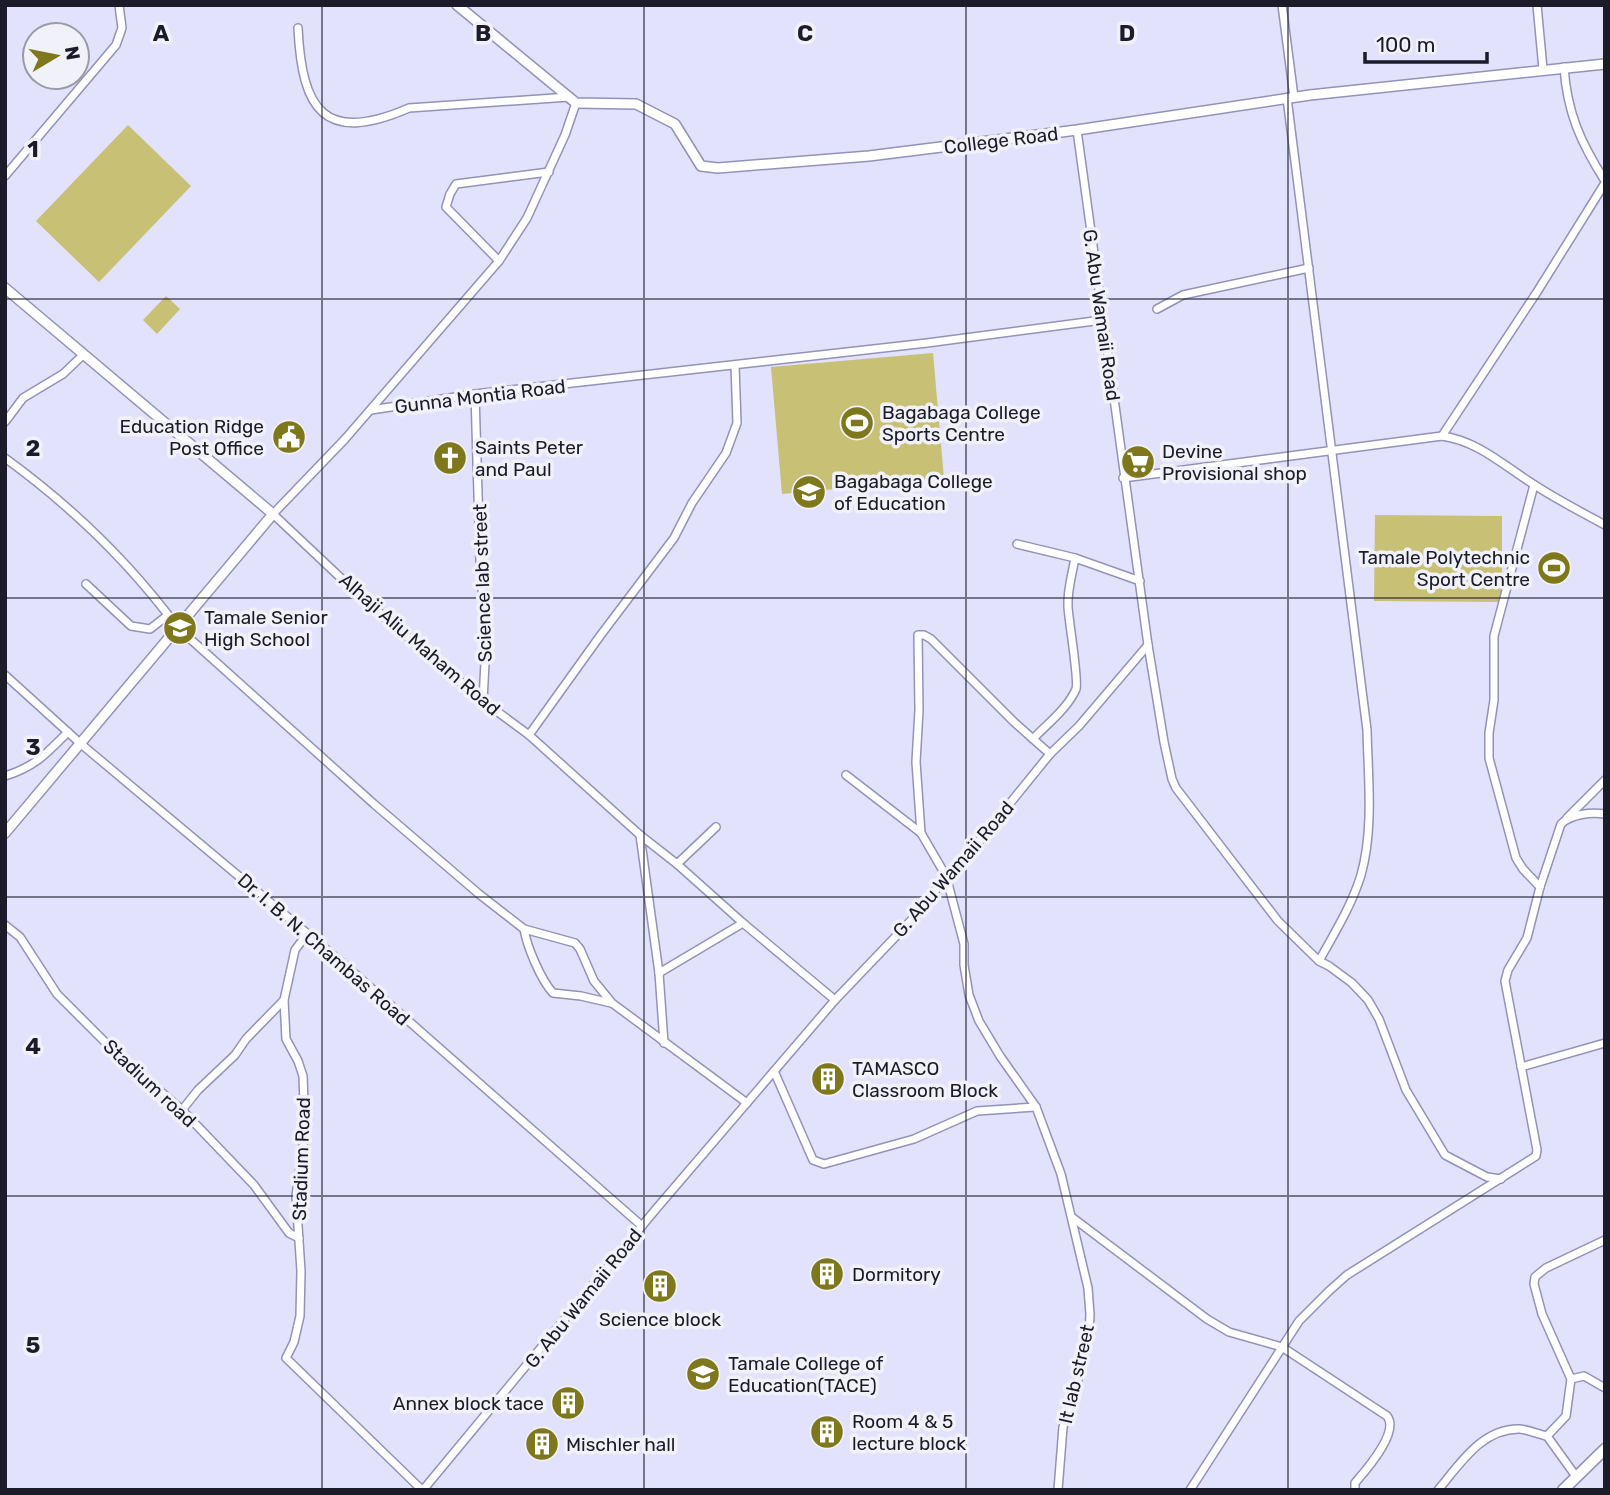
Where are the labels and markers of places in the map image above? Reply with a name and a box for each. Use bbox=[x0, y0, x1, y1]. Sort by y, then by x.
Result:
place label: Bagabaga College Sports Centre bbox=[882, 401, 1041, 446]
sports icon: Bagabaga College Sports Centre bbox=[838, 404, 876, 442]
place label: Education Ridge Post Office bbox=[120, 415, 264, 460]
public building icon: Education Ridge Post Office bbox=[270, 418, 308, 456]
place label: Saints Peter and Paul bbox=[475, 436, 584, 481]
church icon: Saints Peter and Paul bbox=[431, 439, 469, 477]
place label: Devine Provisional shop bbox=[1162, 440, 1307, 485]
supermarket icon: Devine Provisional shop bbox=[1119, 443, 1157, 481]
place label: Bagabaga College of Education bbox=[834, 470, 993, 515]
school or university icon: Bagabaga College of Education bbox=[790, 473, 828, 511]
place label: Tamale Polytechnic Sport Centre bbox=[1358, 546, 1530, 591]
sports icon: Tamale Polytechnic Sport Centre bbox=[1535, 549, 1573, 587]
place label: Tamale Senior High School bbox=[204, 606, 329, 651]
school or university icon: Tamale Senior High School bbox=[161, 609, 199, 647]
place label: TAMASCO Classroom Block bbox=[852, 1057, 998, 1102]
building icon: TAMASCO Classroom Block bbox=[809, 1060, 847, 1098]
building icon: Dormitory bbox=[808, 1255, 846, 1293]
place label: Dormitory bbox=[852, 1263, 941, 1286]
building icon: Science block bbox=[641, 1267, 679, 1305]
place label: Science block bbox=[599, 1308, 721, 1331]
place label: Tamale College of Education(TACE) bbox=[728, 1352, 884, 1397]
school or university icon: Tamale College of Education(TACE) bbox=[684, 1355, 722, 1393]
building icon: Annex block tace bbox=[549, 1384, 587, 1422]
place label: Annex block tace bbox=[393, 1392, 544, 1415]
place label: Room 4 & 5 lecture block bbox=[852, 1410, 966, 1455]
building icon: Room 4 & 5 lecture block bbox=[808, 1413, 846, 1451]
building icon: Mischler hall bbox=[523, 1425, 561, 1463]
place label: Mischler hall bbox=[566, 1433, 675, 1456]

